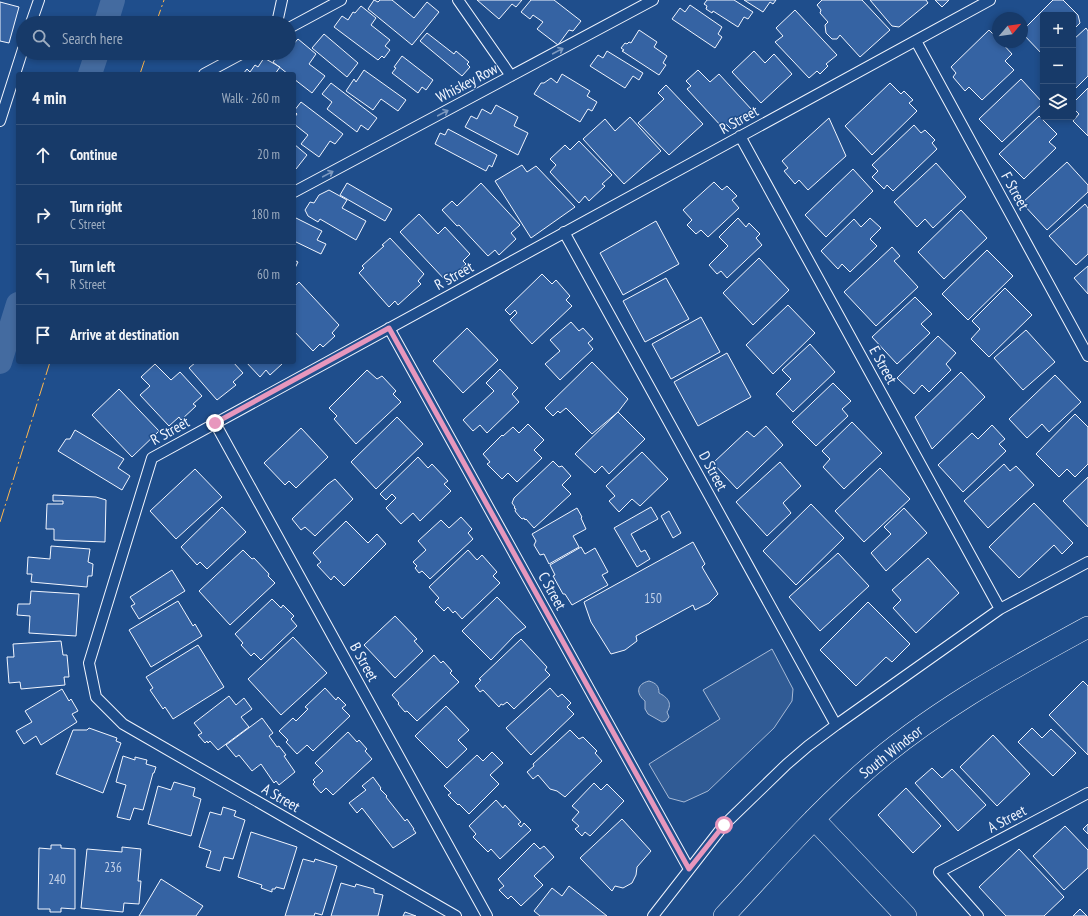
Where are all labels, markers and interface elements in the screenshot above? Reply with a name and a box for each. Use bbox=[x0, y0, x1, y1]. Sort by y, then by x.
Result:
north arrow bbox=[992, 12, 1028, 48]
map controls bbox=[1040, 12, 1076, 120]
button: + bbox=[1040, 12, 1076, 48]
search box bbox=[16, 16, 296, 60]
icon: search bbox=[30, 27, 52, 49]
text: Search here bbox=[62, 29, 123, 48]
one-way arrow bbox=[551, 47, 563, 55]
button: − bbox=[1040, 48, 1076, 84]
street label: Whiskey Row bbox=[433, 58, 501, 107]
button: layers bbox=[1040, 84, 1076, 120]
text: 4 min bbox=[32, 87, 66, 109]
text: Walk · 260 m bbox=[222, 90, 280, 107]
street label: R Street bbox=[716, 101, 761, 138]
one-way arrow bbox=[437, 108, 449, 116]
icon: ahead bbox=[32, 144, 54, 166]
text: Continue bbox=[70, 145, 117, 164]
text: 20 m bbox=[257, 146, 280, 163]
street label: F Street bbox=[997, 168, 1034, 213]
one-way arrow bbox=[322, 170, 334, 177]
text: Turn right bbox=[70, 197, 122, 216]
icon: right bbox=[32, 204, 54, 226]
text: 180 m bbox=[251, 206, 280, 223]
text: C Street bbox=[70, 216, 105, 233]
text: Turn left bbox=[70, 257, 115, 276]
street label: R Street bbox=[431, 257, 476, 294]
icon: left bbox=[32, 264, 54, 286]
text: 60 m bbox=[257, 266, 280, 283]
text: R Street bbox=[70, 276, 106, 293]
icon: arrive bbox=[32, 324, 54, 346]
text: Arrive at destination bbox=[70, 325, 179, 344]
street label: E Street bbox=[865, 342, 902, 387]
street label: R Street bbox=[147, 412, 192, 449]
route end bbox=[206, 414, 224, 432]
street label: D Street bbox=[695, 448, 732, 494]
street label: C Street bbox=[534, 568, 571, 613]
house number: 150 bbox=[644, 590, 662, 607]
street label: B Street bbox=[346, 639, 383, 684]
street label: South Windsor bbox=[855, 720, 927, 782]
street label: A Street bbox=[259, 779, 304, 816]
street label: A Street bbox=[984, 801, 1029, 837]
route start bbox=[715, 816, 733, 834]
house number: 236 bbox=[104, 859, 122, 876]
house number: 240 bbox=[48, 871, 66, 888]

